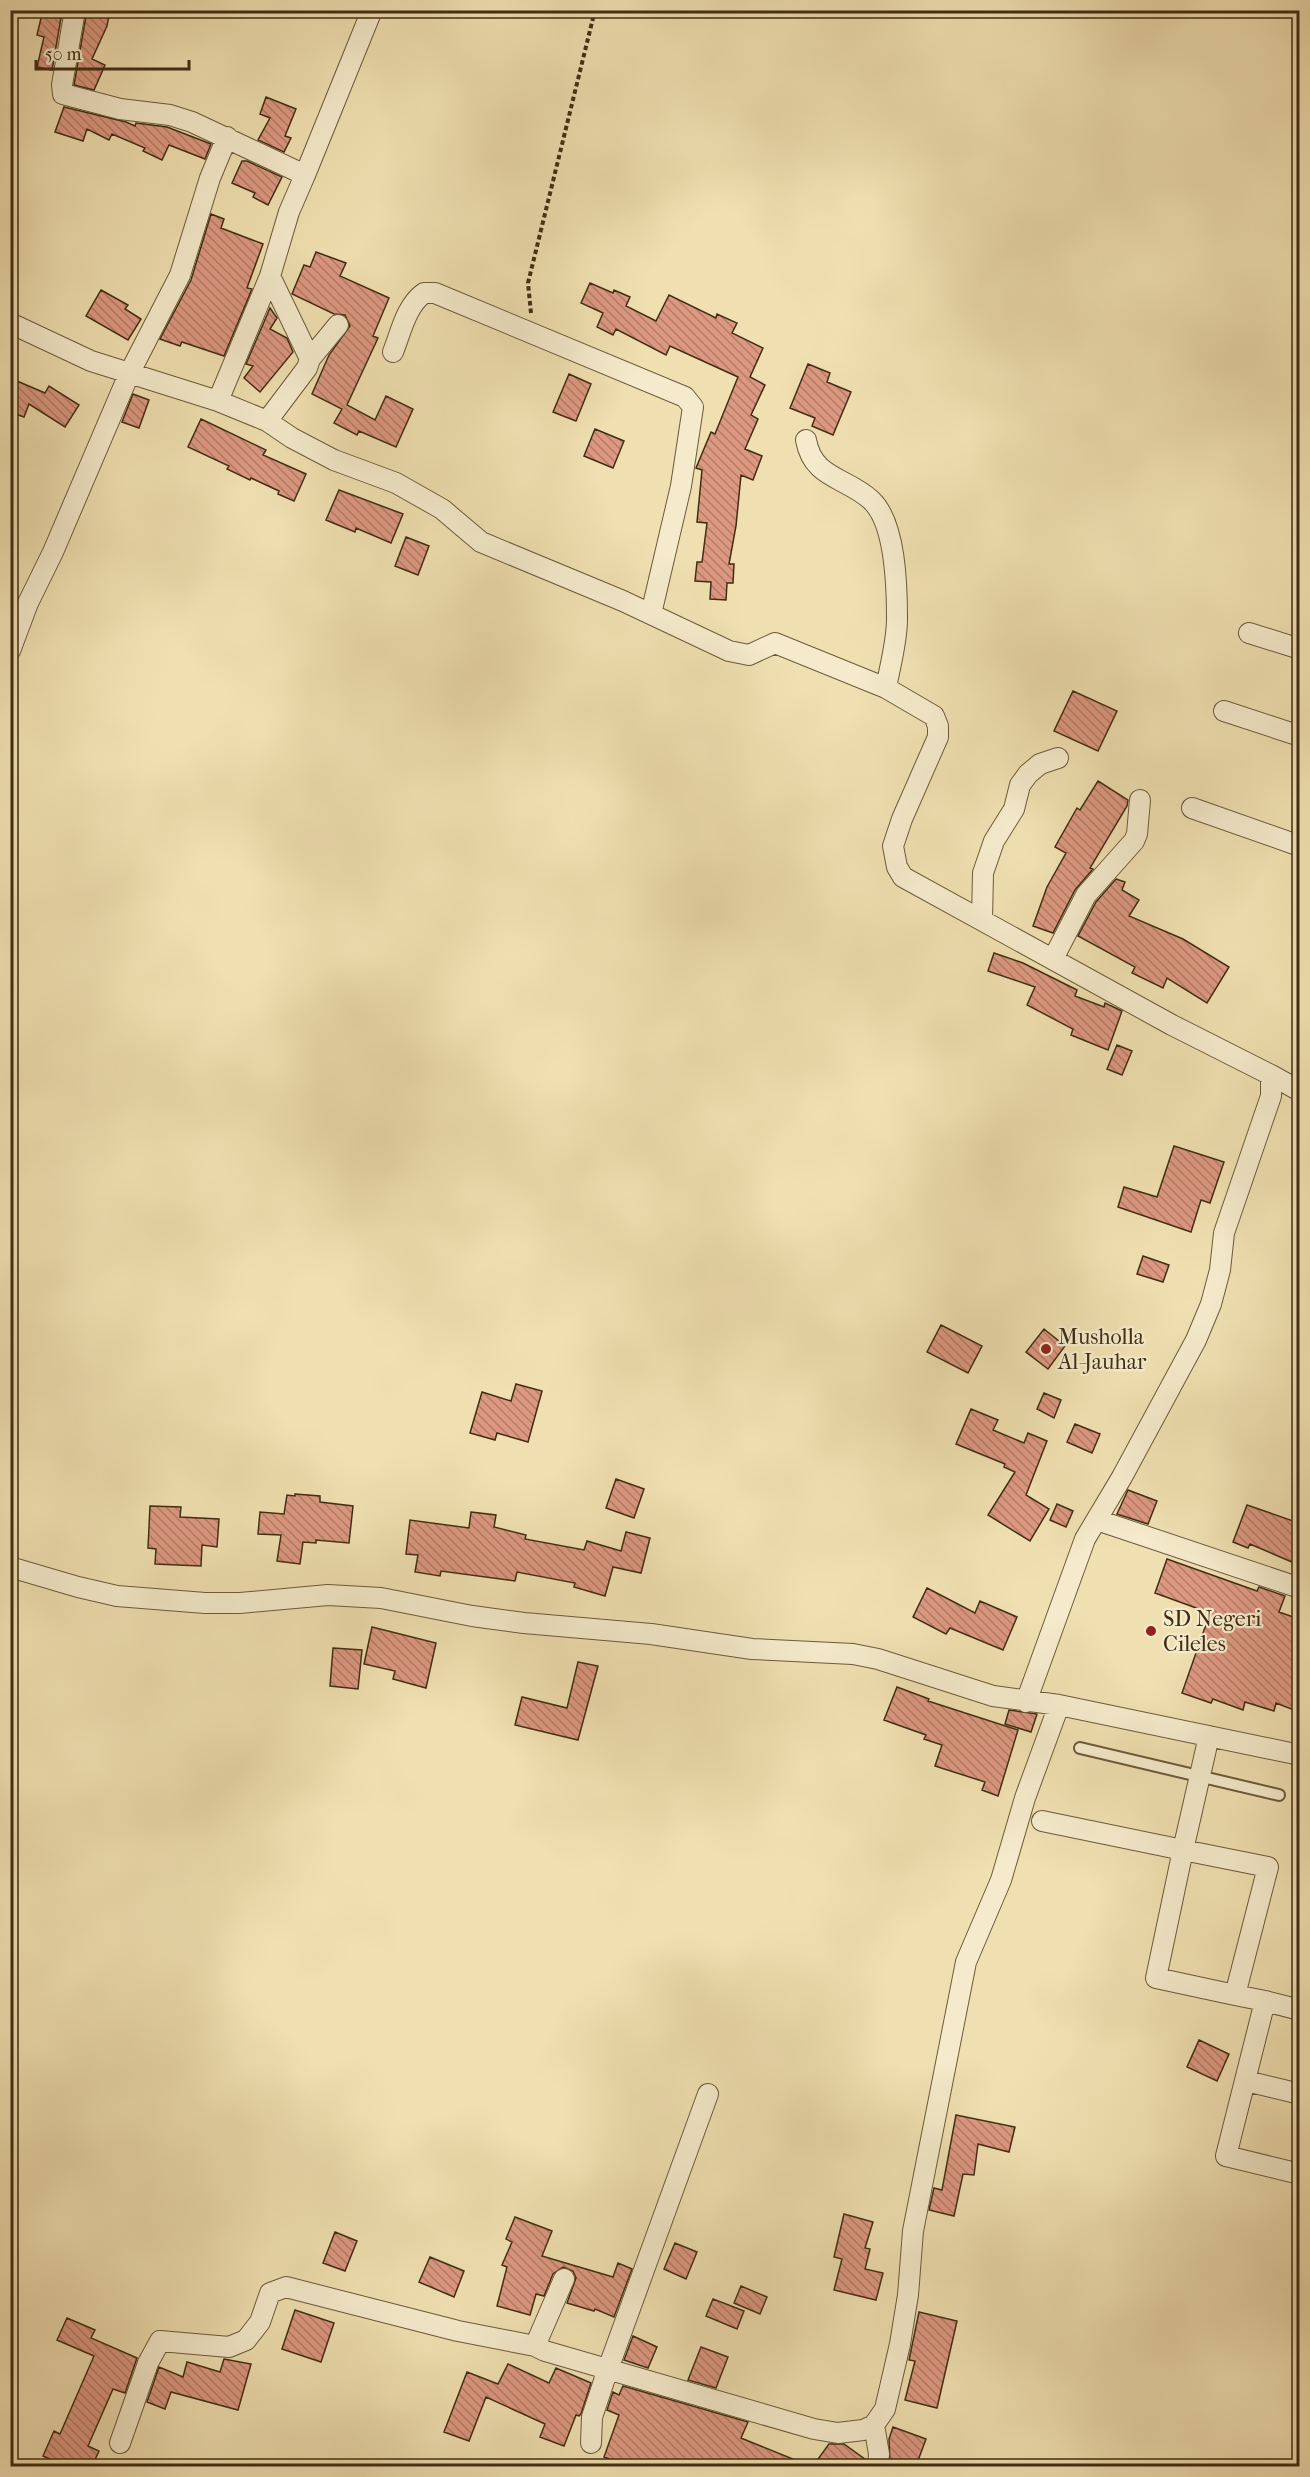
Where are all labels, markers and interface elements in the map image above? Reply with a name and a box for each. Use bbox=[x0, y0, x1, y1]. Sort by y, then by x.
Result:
scale bar bbox=[36, 33, 189, 71]
text: 50 m bbox=[45, 44, 82, 65]
place label: Musholla Al-Jauhar bbox=[1057, 1324, 1147, 1375]
marker: Musholla Al-Jauhar bbox=[1039, 1342, 1053, 1356]
place label: SD Negeri Cileles bbox=[1163, 1606, 1262, 1657]
marker: SD Negeri Cileles bbox=[1144, 1624, 1158, 1638]

